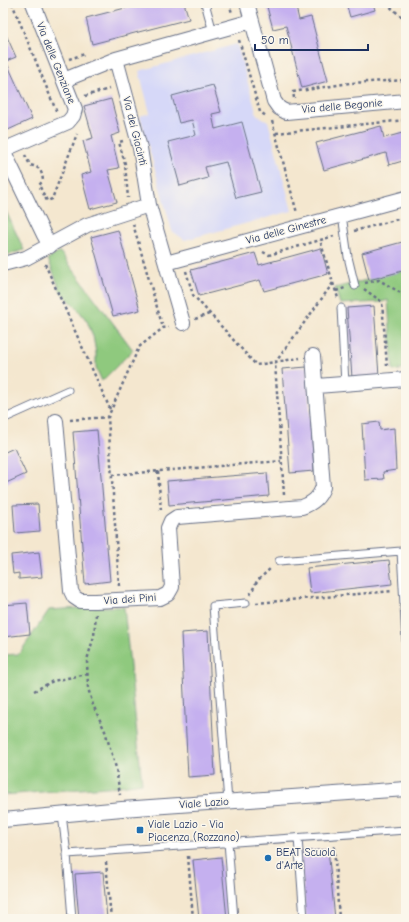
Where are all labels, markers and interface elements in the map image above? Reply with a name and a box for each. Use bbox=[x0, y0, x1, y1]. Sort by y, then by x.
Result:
street label: Via delle Genziane bbox=[34, 20, 79, 106]
scale bar bbox=[255, 26, 368, 52]
text: 50 m bbox=[261, 33, 289, 47]
street label: Via dei Giacinti bbox=[120, 95, 150, 167]
street label: Via delle Begonie bbox=[301, 96, 383, 116]
street label: Via delle Ginestre bbox=[244, 213, 328, 247]
street label: Via dei Pini bbox=[103, 591, 157, 607]
street label: Viale Lazio bbox=[179, 795, 229, 811]
place label: Viale Lazio - Via Piacenza (Rozzano) bbox=[148, 818, 240, 844]
marker: Viale Lazio - Via Piacenza (Rozzano) bbox=[135, 825, 145, 835]
place label: BEAT Scuola d'Arte bbox=[276, 846, 335, 872]
marker: BEAT Scuola d'Arte bbox=[263, 853, 273, 863]

